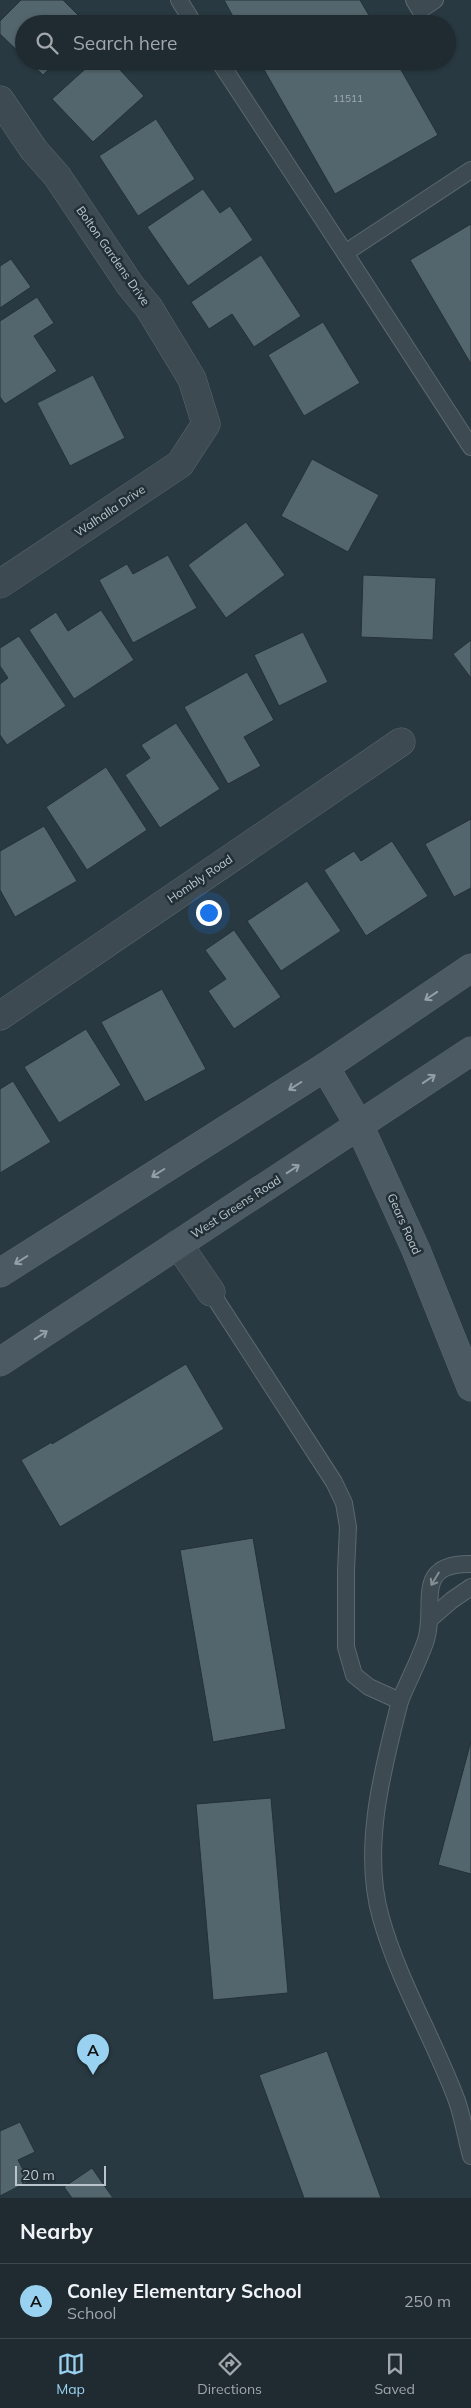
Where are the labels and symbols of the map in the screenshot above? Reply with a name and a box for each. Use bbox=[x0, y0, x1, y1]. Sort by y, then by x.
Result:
house number: 11511 bbox=[333, 92, 363, 105]
street label: Bolton Gardens Drive bbox=[73, 203, 153, 308]
street label: Walhalla Drive bbox=[72, 481, 148, 540]
street label: Hombly Road bbox=[164, 851, 235, 906]
your location bbox=[196, 900, 222, 926]
one-way arrow bbox=[424, 991, 438, 1001]
one-way arrow bbox=[421, 1074, 435, 1084]
one-way arrow bbox=[289, 1081, 303, 1091]
one-way arrow bbox=[286, 1163, 300, 1174]
one-way arrow bbox=[152, 1168, 166, 1178]
street label: West Greens Road bbox=[188, 1172, 283, 1241]
street label: Gears Road bbox=[384, 1191, 425, 1257]
one-way arrow bbox=[14, 1255, 28, 1265]
one-way arrow bbox=[33, 1330, 47, 1340]
one-way arrow bbox=[430, 1572, 441, 1586]
pin: A bbox=[77, 2034, 109, 2075]
scale bar bbox=[15, 2163, 106, 2186]

